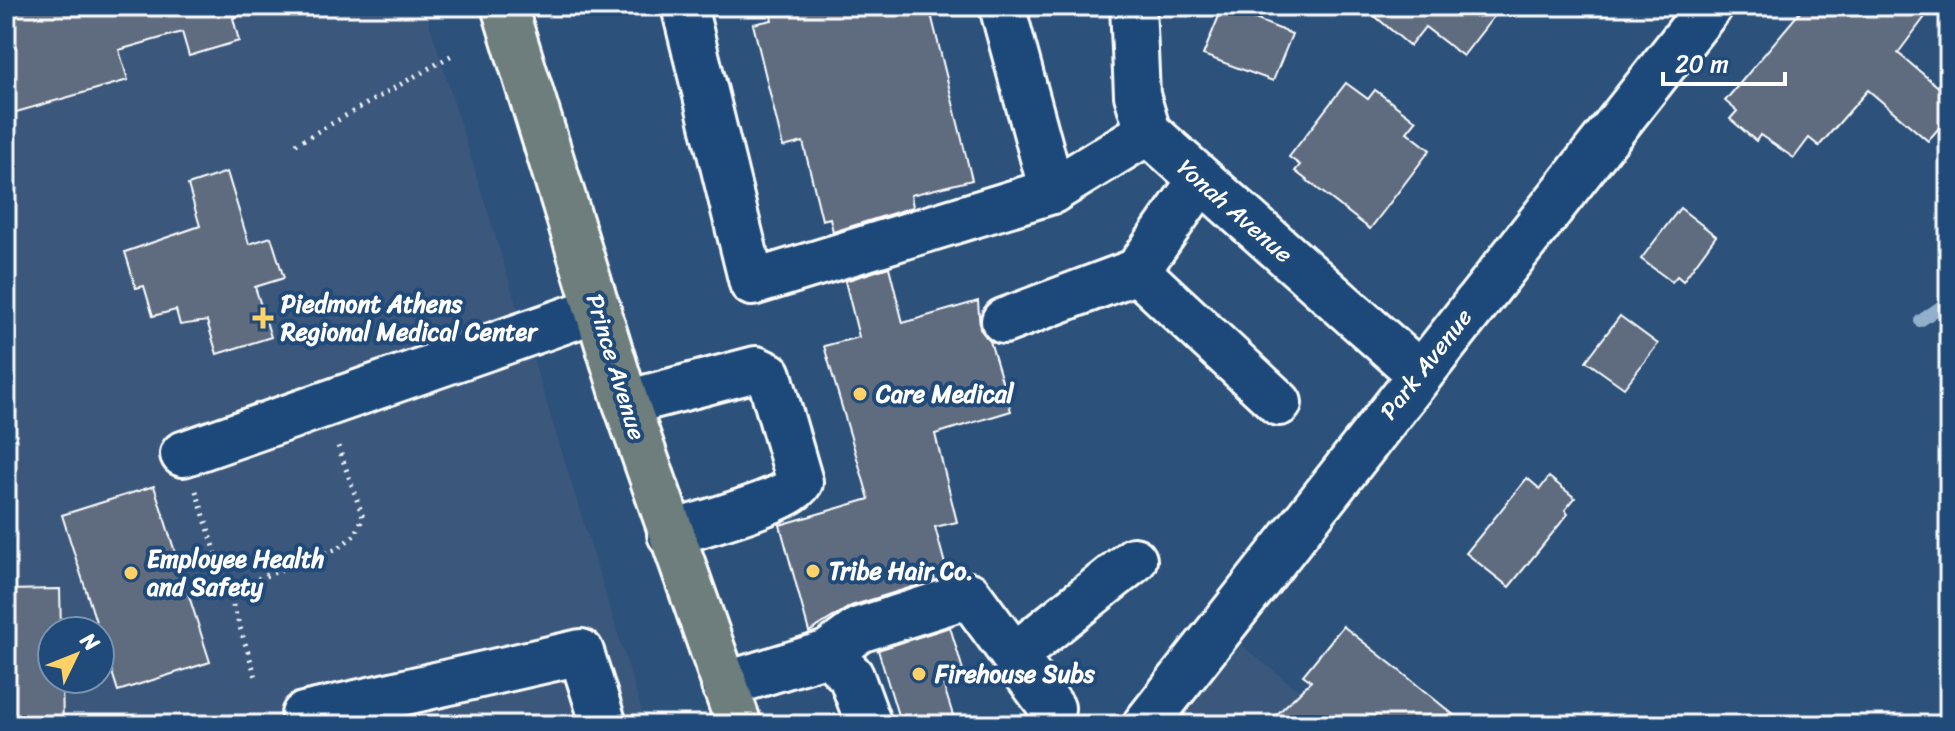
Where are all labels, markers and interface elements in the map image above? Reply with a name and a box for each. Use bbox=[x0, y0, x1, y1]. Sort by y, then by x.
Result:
scale bar bbox=[1663, 36, 1785, 86]
text: 20 m bbox=[1675, 43, 1729, 85]
street label: Yonah Avenue bbox=[1167, 148, 1303, 274]
place label: Piedmont Athens Regional Medical Center bbox=[280, 283, 539, 353]
street label: Prince Avenue bbox=[574, 289, 658, 445]
street label: Park Avenue bbox=[1369, 299, 1483, 429]
marker: Piedmont Athens Regional Medical Center bbox=[252, 307, 274, 329]
place label: Care Medical bbox=[875, 373, 1015, 415]
marker: Care Medical bbox=[851, 385, 869, 403]
place label: Employee Health and Safety bbox=[146, 538, 325, 608]
place label: Tribe Hair Co. bbox=[829, 550, 974, 592]
marker: Tribe Hair Co. bbox=[804, 562, 822, 580]
marker: Employee Health and Safety bbox=[122, 564, 140, 582]
north arrow bbox=[36, 615, 116, 695]
text: N bbox=[70, 622, 110, 661]
place label: Firehouse Subs bbox=[934, 653, 1096, 695]
marker: Firehouse Subs bbox=[910, 665, 928, 683]

